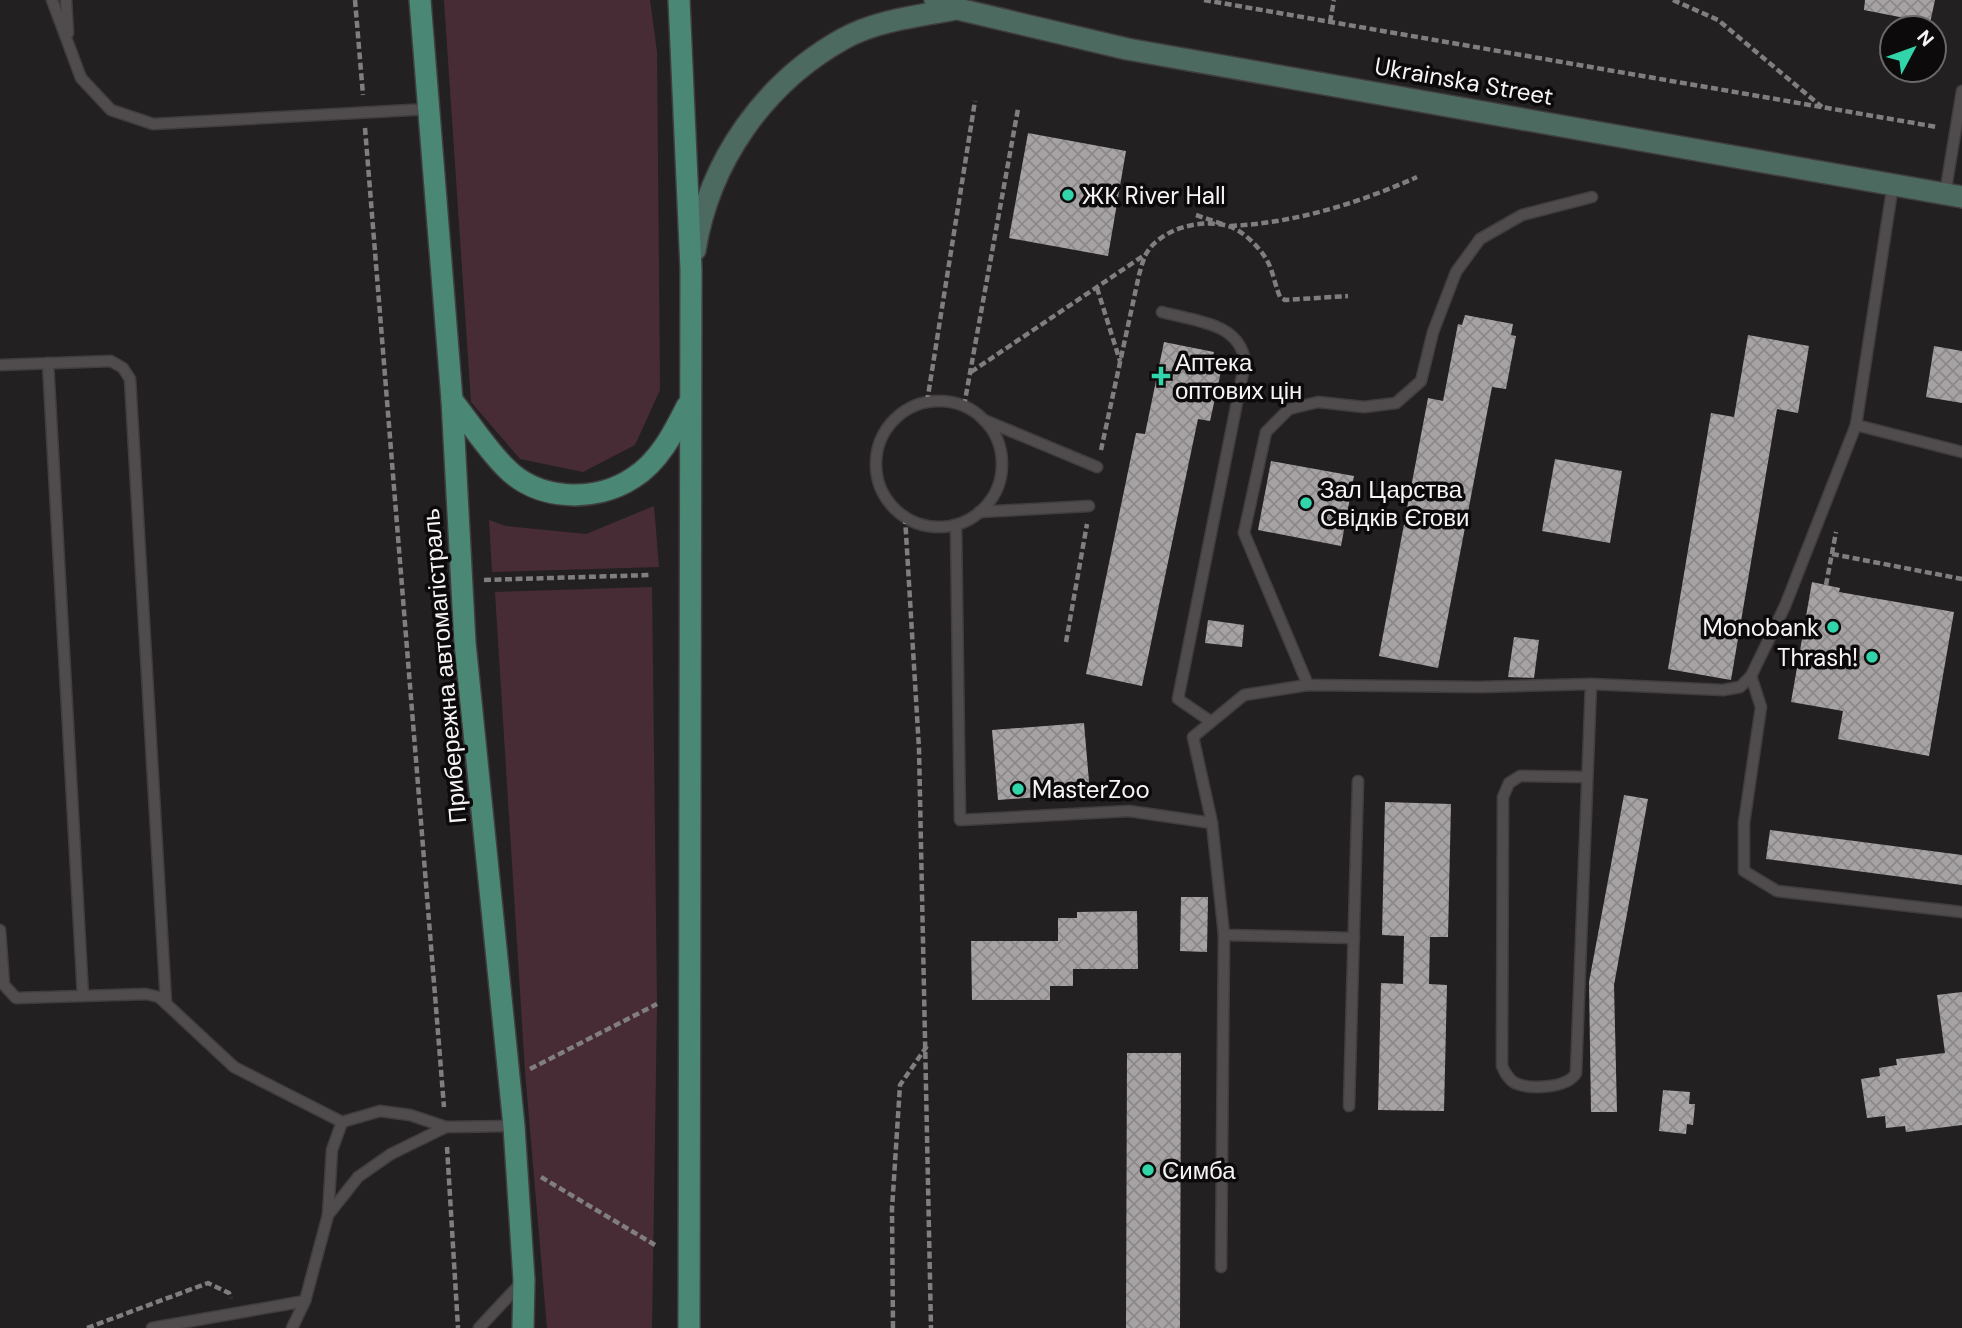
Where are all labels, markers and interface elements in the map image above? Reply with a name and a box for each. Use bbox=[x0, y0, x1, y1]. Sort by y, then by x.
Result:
north arrow bbox=[1878, 14, 1948, 84]
text: N bbox=[1911, 25, 1939, 52]
street label: Ukrainska Street bbox=[1372, 50, 1556, 112]
place label: ЖК River Hall bbox=[1082, 180, 1226, 211]
marker: ЖК River Hall bbox=[1060, 187, 1076, 203]
place label: Аптека оптових цін bbox=[1175, 347, 1302, 406]
marker: Аптека оптових цін bbox=[1153, 368, 1169, 384]
place label: Зал Царства Свідків Єгови bbox=[1320, 474, 1469, 533]
marker: Зал Царства Свідків Єгови bbox=[1298, 495, 1314, 511]
street label: Прибережна автомагістраль bbox=[415, 507, 473, 825]
place label: Monobank bbox=[1703, 612, 1819, 643]
marker: Monobank bbox=[1825, 619, 1841, 635]
place label: Thrash! bbox=[1777, 642, 1858, 673]
marker: Thrash! bbox=[1864, 649, 1880, 665]
place label: MasterZoo bbox=[1032, 774, 1150, 805]
marker: MasterZoo bbox=[1010, 781, 1026, 797]
place label: Симба bbox=[1162, 1155, 1236, 1186]
marker: Симба bbox=[1140, 1162, 1156, 1178]

